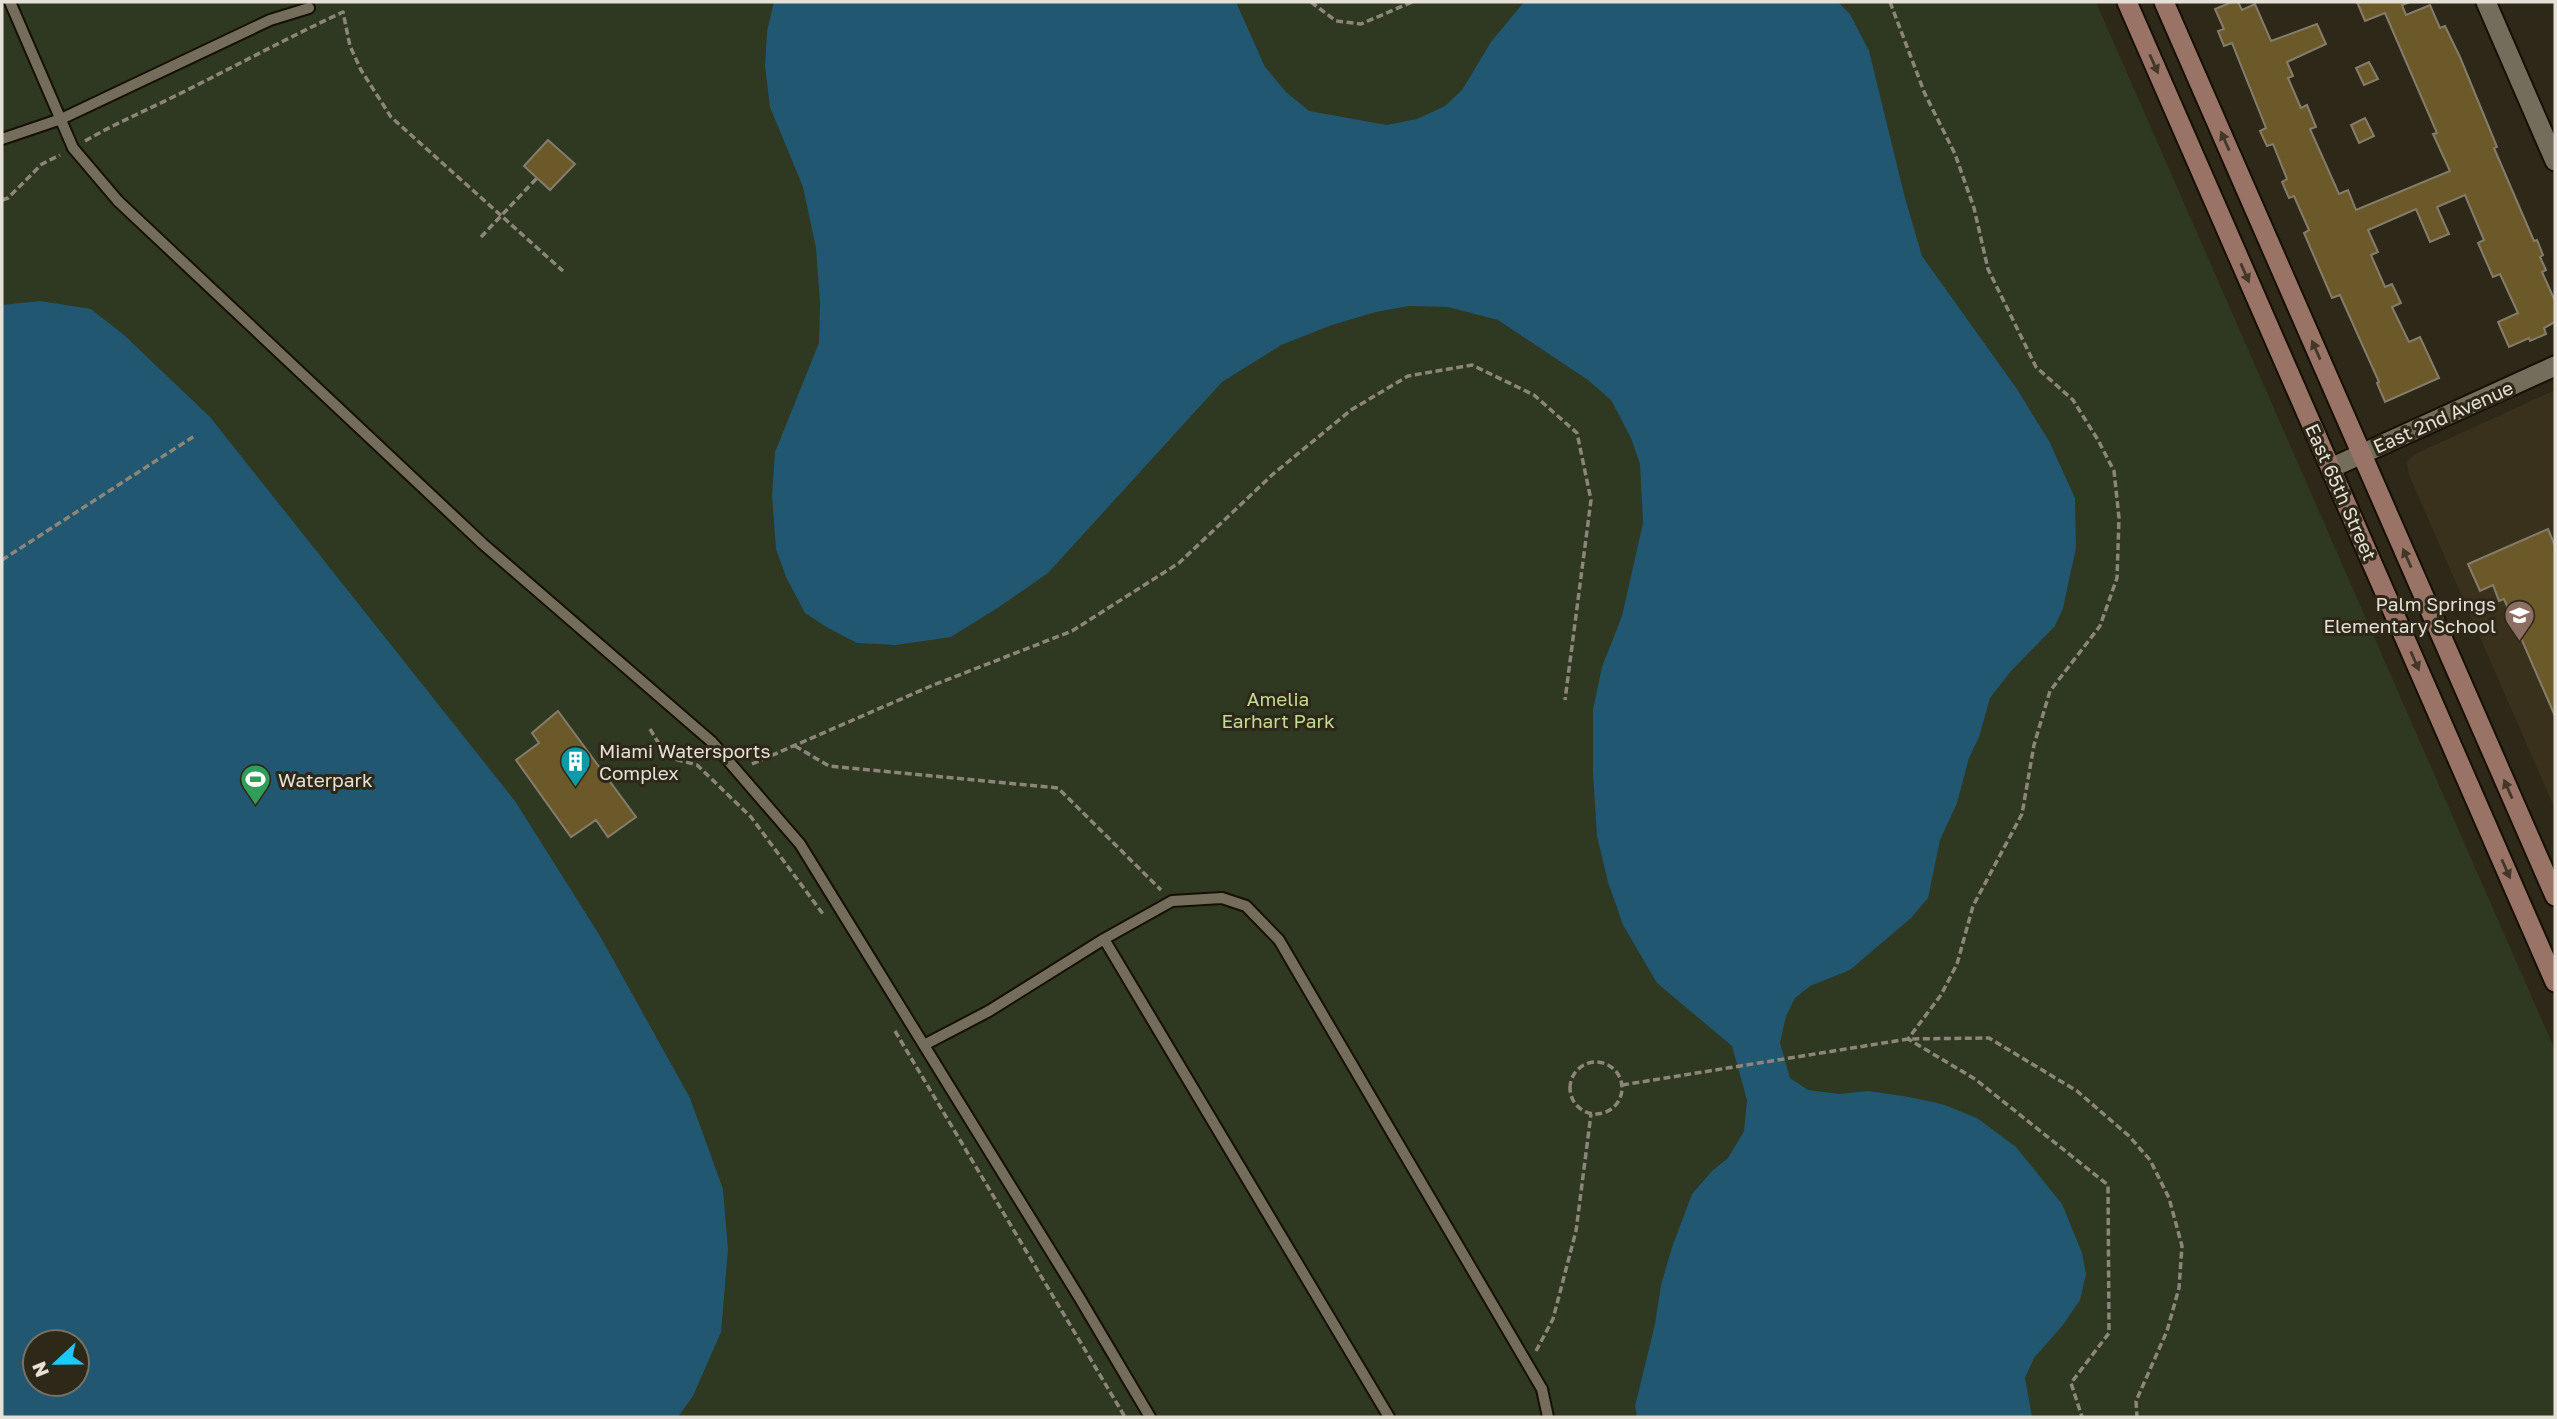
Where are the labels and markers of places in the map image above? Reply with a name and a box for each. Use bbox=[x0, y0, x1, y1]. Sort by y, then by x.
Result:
place label: Palm Springs Elementary School bbox=[2323, 592, 2496, 637]
school or university icon: Palm Springs Elementary School bbox=[2502, 598, 2536, 642]
place label: Miami Watersports Complex bbox=[599, 739, 771, 784]
building icon: Miami Watersports Complex bbox=[559, 745, 593, 789]
sports icon: Waterpark bbox=[238, 763, 272, 807]
place label: Waterpark bbox=[278, 768, 373, 791]

